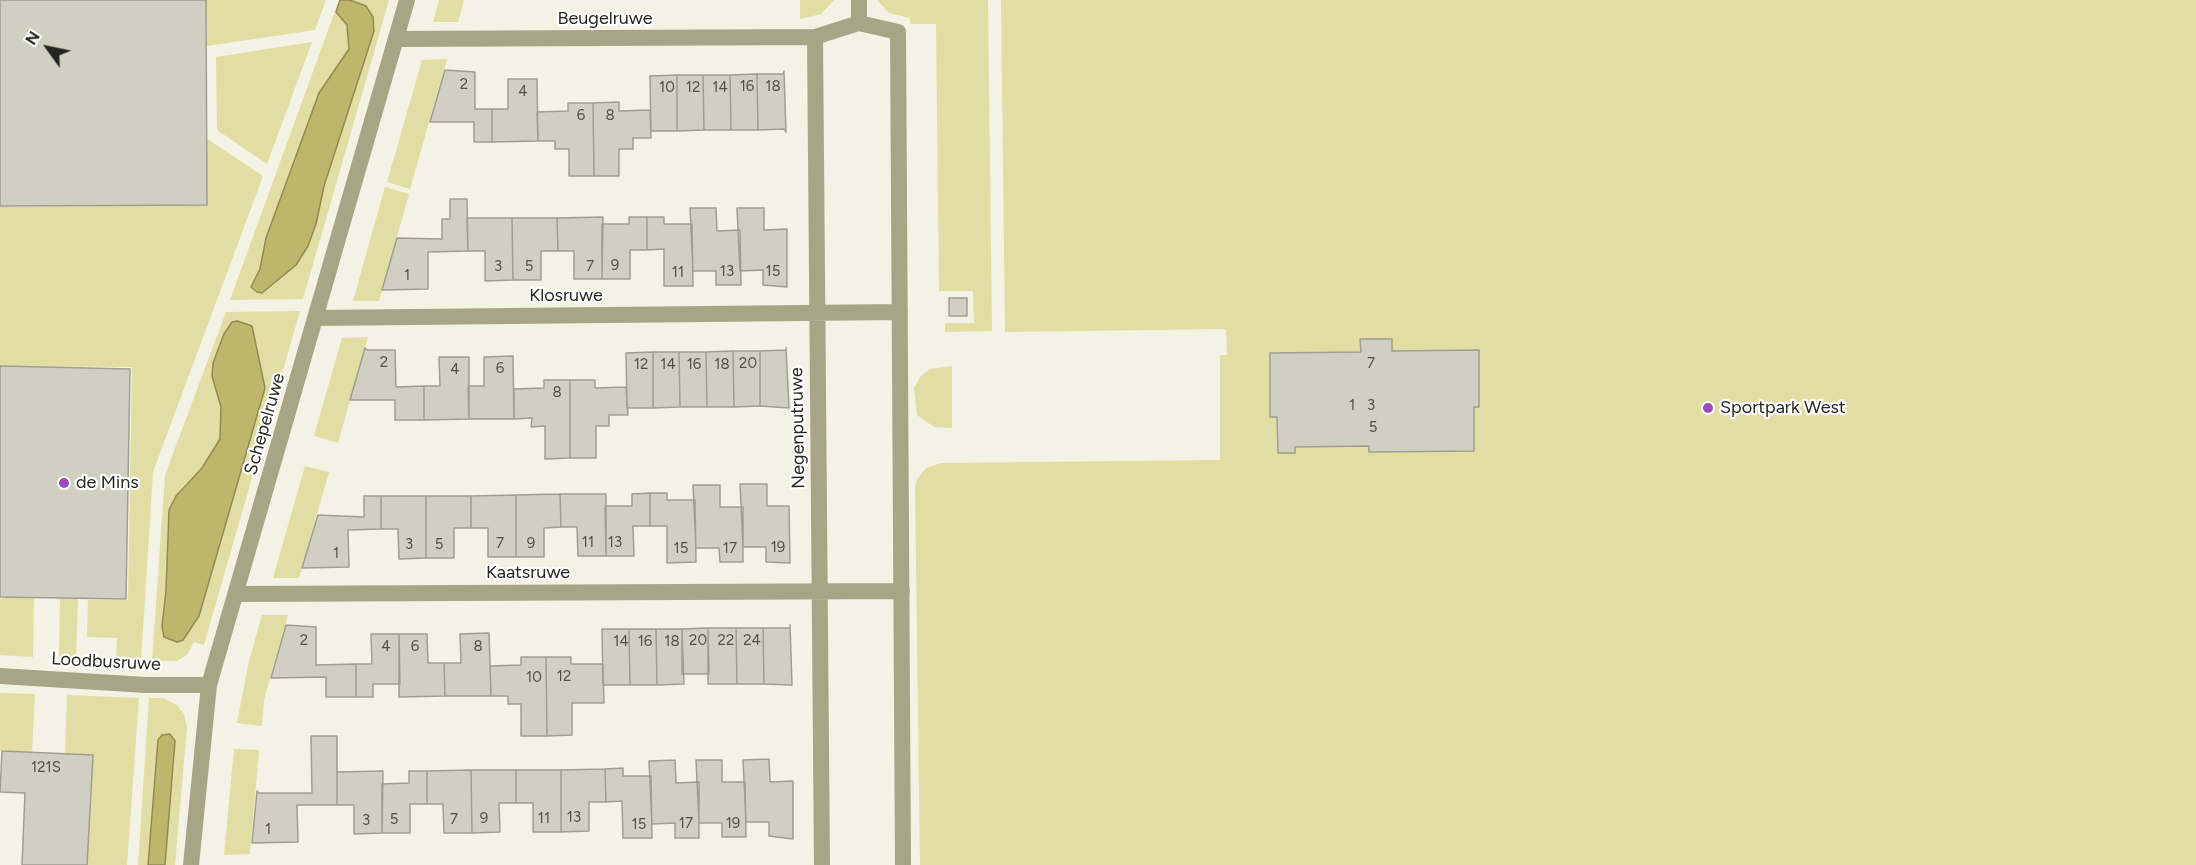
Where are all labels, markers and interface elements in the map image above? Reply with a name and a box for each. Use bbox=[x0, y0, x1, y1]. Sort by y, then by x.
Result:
street label: Beugelruwe bbox=[557, 8, 653, 30]
north arrow bbox=[18, 18, 78, 78]
text: N bbox=[21, 28, 44, 48]
house number: 2 bbox=[460, 76, 468, 94]
house number: 16 bbox=[740, 78, 754, 96]
house number: 18 bbox=[765, 78, 781, 96]
house number: 10 bbox=[659, 79, 675, 97]
house number: 12 bbox=[686, 79, 700, 97]
house number: 14 bbox=[712, 79, 728, 97]
house number: 4 bbox=[518, 83, 528, 101]
house number: 6 bbox=[577, 107, 585, 125]
house number: 8 bbox=[605, 107, 615, 125]
house number: 9 bbox=[611, 257, 619, 275]
house number: 3 bbox=[494, 258, 502, 276]
house number: 5 bbox=[525, 258, 533, 276]
house number: 7 bbox=[586, 258, 594, 276]
house number: 13 bbox=[720, 263, 734, 281]
house number: 15 bbox=[766, 263, 780, 281]
house number: 11 bbox=[672, 264, 684, 282]
house number: 1 bbox=[404, 267, 410, 285]
street label: Klosruwe bbox=[529, 285, 603, 307]
house number: 2 bbox=[380, 354, 388, 372]
house number: 20 bbox=[739, 355, 757, 373]
house number: 7 bbox=[1367, 355, 1375, 373]
house number: 12 bbox=[634, 356, 648, 374]
house number: 14 bbox=[660, 356, 676, 374]
house number: 16 bbox=[687, 356, 701, 374]
house number: 18 bbox=[714, 356, 730, 374]
house number: 6 bbox=[496, 360, 504, 378]
house number: 4 bbox=[450, 361, 460, 379]
street label: Negenputruwe bbox=[786, 367, 810, 489]
street label: Schepelruwe bbox=[240, 371, 290, 477]
house number: 8 bbox=[552, 384, 562, 402]
house number: 1 bbox=[1349, 397, 1355, 415]
house number: 3 bbox=[1367, 397, 1375, 415]
place label: Sportpark West bbox=[1720, 397, 1846, 419]
marker: Sportpark West bbox=[1701, 401, 1715, 415]
house number: 5 bbox=[1369, 419, 1377, 437]
place label: de Mins bbox=[76, 472, 139, 494]
marker: de Mins bbox=[57, 476, 71, 490]
house number: 11 bbox=[582, 534, 594, 552]
house number: 13 bbox=[608, 534, 622, 552]
house number: 7 bbox=[496, 535, 504, 553]
house number: 9 bbox=[527, 535, 535, 553]
house number: 3 bbox=[405, 536, 413, 554]
house number: 5 bbox=[435, 536, 443, 554]
house number: 19 bbox=[771, 539, 785, 557]
house number: 15 bbox=[674, 540, 688, 558]
house number: 17 bbox=[723, 540, 737, 558]
house number: 1 bbox=[333, 545, 339, 563]
street label: Kaatsruwe bbox=[486, 562, 570, 584]
house number: 2 bbox=[300, 632, 308, 650]
house number: 20 bbox=[689, 632, 707, 650]
house number: 22 bbox=[718, 632, 734, 650]
house number: 24 bbox=[743, 632, 761, 650]
house number: 14 bbox=[613, 633, 629, 651]
house number: 16 bbox=[638, 633, 652, 651]
house number: 18 bbox=[664, 633, 680, 651]
house number: 4 bbox=[381, 638, 391, 656]
house number: 6 bbox=[411, 638, 419, 656]
house number: 8 bbox=[473, 638, 483, 656]
street label: Loodbusruwe bbox=[51, 648, 161, 676]
house number: 12 bbox=[557, 668, 571, 686]
house number: 10 bbox=[526, 669, 542, 687]
house number: 121S bbox=[31, 759, 61, 777]
house number: 13 bbox=[567, 809, 581, 827]
house number: 9 bbox=[480, 810, 488, 828]
house number: 11 bbox=[538, 810, 550, 828]
house number: 5 bbox=[390, 811, 398, 829]
house number: 7 bbox=[450, 811, 458, 829]
house number: 3 bbox=[362, 812, 370, 830]
house number: 17 bbox=[679, 815, 693, 833]
house number: 19 bbox=[726, 815, 740, 833]
house number: 15 bbox=[632, 816, 646, 834]
house number: 1 bbox=[265, 821, 271, 839]

